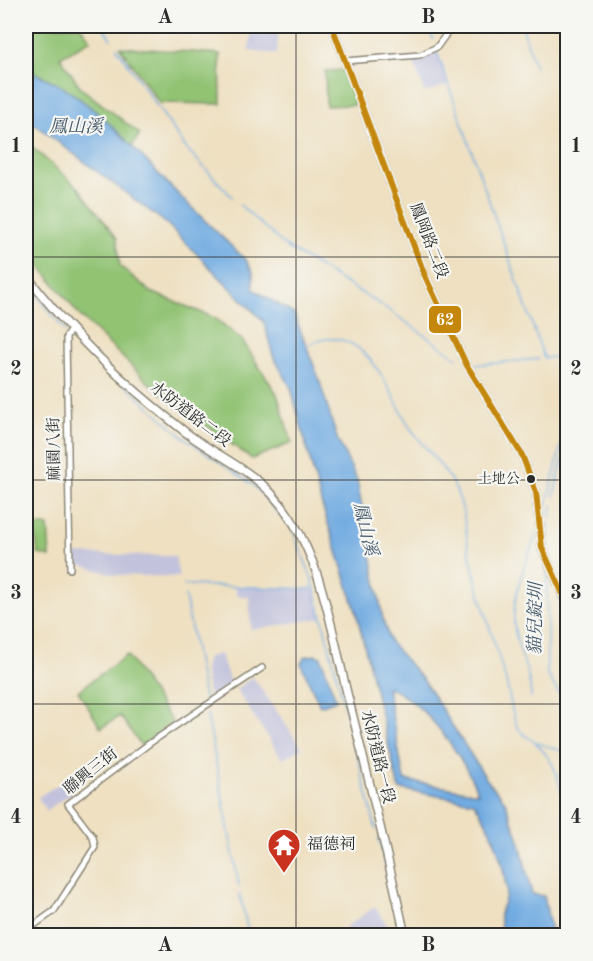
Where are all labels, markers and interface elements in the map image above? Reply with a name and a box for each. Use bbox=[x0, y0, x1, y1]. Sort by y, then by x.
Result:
text: A bbox=[157, 8, 173, 28]
text: B bbox=[421, 8, 435, 28]
water label: 鳳山溪 bbox=[49, 116, 105, 136]
text: 1 bbox=[10, 137, 22, 157]
text: 1 bbox=[570, 137, 582, 157]
street label: 鳳岡路二段 bbox=[406, 200, 452, 281]
line badge: 62 bbox=[428, 305, 462, 334]
text: 62 bbox=[436, 313, 454, 329]
text: 2 bbox=[10, 360, 22, 380]
text: 2 bbox=[570, 360, 582, 380]
street label: 水防道路二段 bbox=[147, 378, 234, 450]
street label: 麻園八街 bbox=[44, 417, 64, 481]
place label: 土地公 bbox=[478, 471, 520, 486]
marker: 土地公 bbox=[525, 473, 537, 485]
water label: 鳳山溪 bbox=[350, 500, 382, 559]
water label: 貓兒錠圳 bbox=[524, 580, 546, 655]
text: 3 bbox=[10, 584, 22, 604]
text: 3 bbox=[570, 584, 582, 604]
street label: 水防道路一段 bbox=[358, 708, 398, 806]
street label: 聯興三街 bbox=[60, 744, 121, 798]
text: 4 bbox=[10, 808, 22, 828]
text: 4 bbox=[570, 808, 582, 828]
temple icon: 福德祠 bbox=[266, 827, 302, 874]
place label: 福德祠 bbox=[307, 835, 355, 853]
text: A bbox=[157, 936, 173, 956]
text: B bbox=[421, 936, 435, 956]

